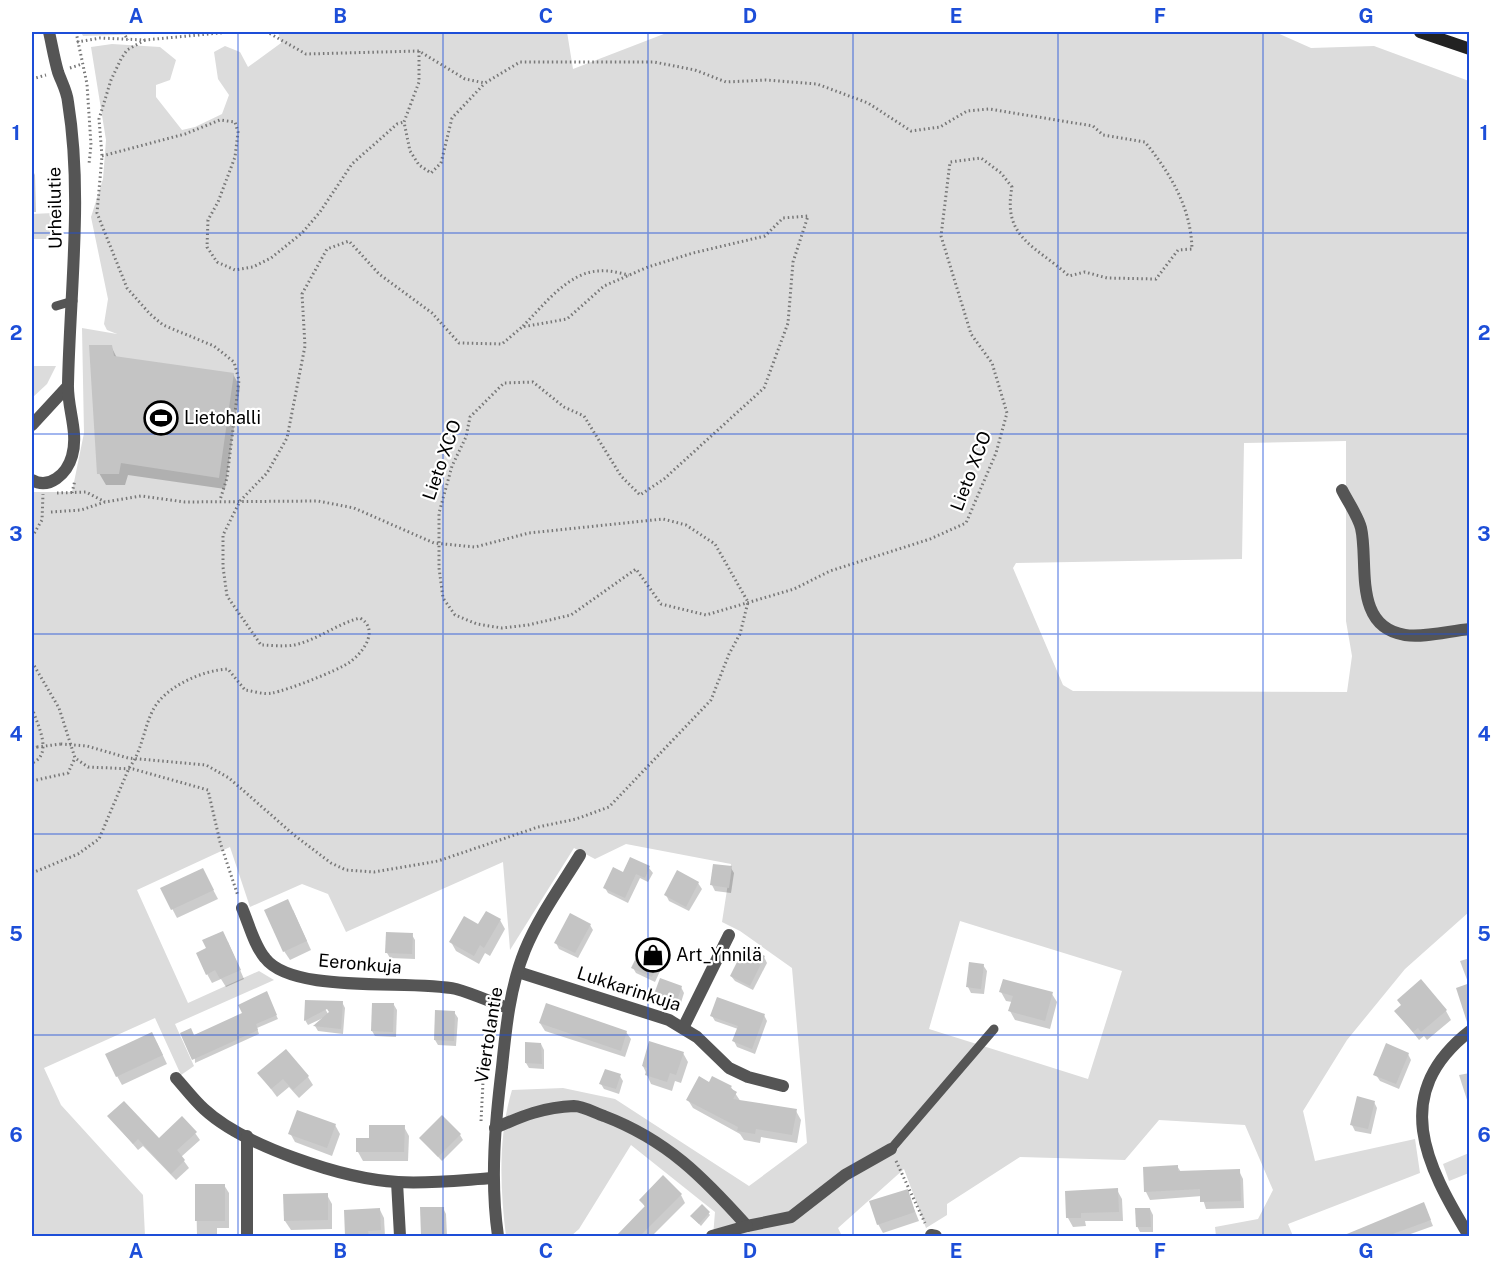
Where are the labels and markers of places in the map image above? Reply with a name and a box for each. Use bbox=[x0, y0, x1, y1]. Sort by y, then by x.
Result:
sports icon: Lietohalli bbox=[143, 400, 179, 436]
place label: Lietohalli bbox=[184, 407, 261, 428]
shop icon: Art_Ynnilä bbox=[635, 937, 671, 973]
place label: Art_Ynnilä bbox=[676, 944, 762, 965]

